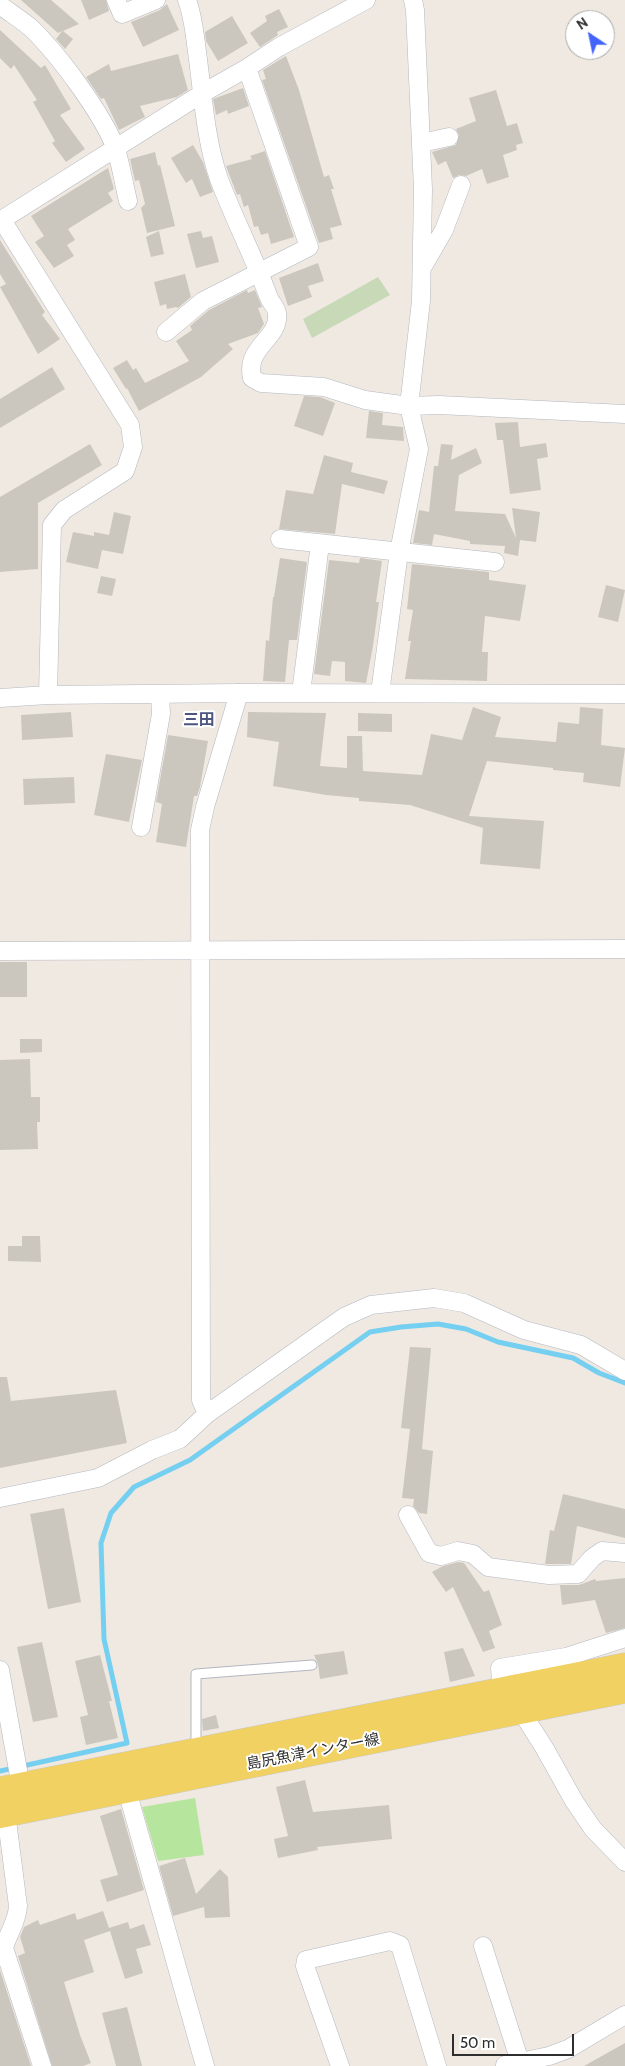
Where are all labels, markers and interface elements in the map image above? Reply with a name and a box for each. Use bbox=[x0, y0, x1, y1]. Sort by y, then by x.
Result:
north arrow bbox=[565, 10, 615, 60]
text: N bbox=[573, 13, 591, 34]
district label: 三田 bbox=[183, 710, 215, 730]
street label: 島尻魚津インター線 bbox=[245, 1730, 381, 1774]
scale bar bbox=[455, 2024, 578, 2056]
text: 50 m bbox=[460, 2034, 495, 2052]

